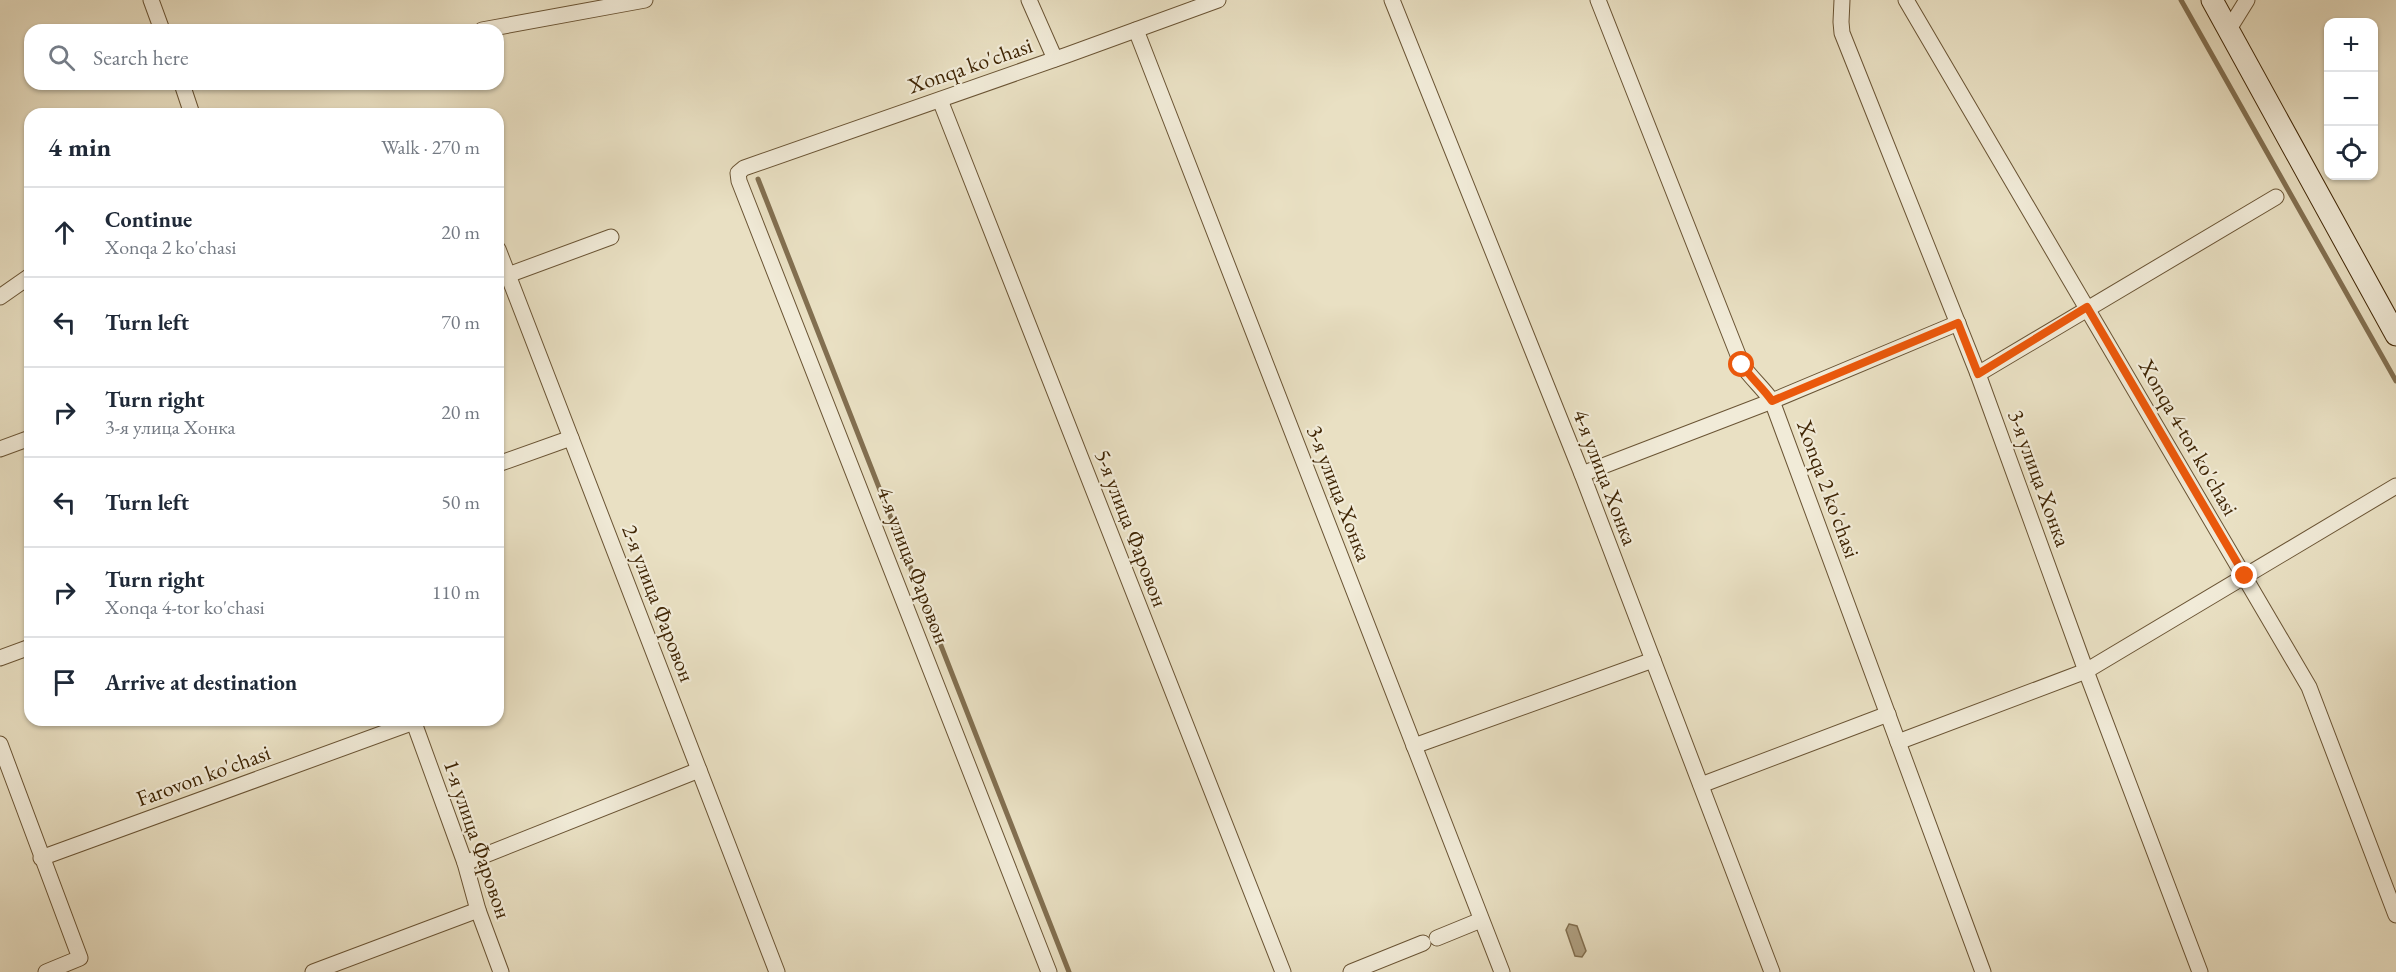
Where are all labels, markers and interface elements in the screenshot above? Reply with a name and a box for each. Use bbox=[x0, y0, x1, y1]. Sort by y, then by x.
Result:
map controls bbox=[2324, 18, 2378, 180]
button: + bbox=[2324, 18, 2378, 72]
search box bbox=[24, 24, 504, 90]
street label: Xonqa ko'chasi bbox=[903, 31, 1036, 101]
icon: search bbox=[45, 41, 78, 74]
text: Search here bbox=[93, 43, 188, 72]
button: − bbox=[2324, 72, 2378, 126]
button: locate bbox=[2324, 126, 2378, 180]
text: 4 min bbox=[48, 130, 111, 164]
text: Walk · 270 m bbox=[381, 134, 480, 160]
text: Continue bbox=[105, 205, 192, 234]
icon: ahead bbox=[48, 216, 81, 249]
text: 20 m bbox=[441, 219, 480, 245]
text: Xonqa 2 ko'chasi bbox=[105, 234, 236, 260]
icon: left bbox=[48, 306, 81, 339]
text: Turn left bbox=[105, 308, 189, 337]
text: 70 m bbox=[441, 309, 480, 335]
route start bbox=[1728, 351, 1754, 377]
street label: Xonqa 4-tor ko'chasi bbox=[2132, 353, 2245, 521]
text: Turn right bbox=[105, 385, 204, 414]
icon: right bbox=[48, 396, 81, 429]
text: 20 m bbox=[441, 399, 480, 425]
street label: 4-я улица Хонка bbox=[1566, 405, 1645, 550]
street label: 3-я улица Хонка bbox=[2001, 406, 2078, 551]
text: 3-я улица Хонка bbox=[105, 414, 235, 440]
street label: Xonqa 2 ko'chasi bbox=[1790, 415, 1867, 562]
street label: 3-я улица Хонка bbox=[1300, 421, 1379, 566]
street label: 5-я улица Фаровон bbox=[1088, 445, 1175, 611]
street label: 4-я улица Фаровон bbox=[870, 482, 957, 648]
icon: left bbox=[48, 486, 81, 519]
text: Turn left bbox=[105, 488, 189, 517]
text: 50 m bbox=[441, 489, 480, 515]
street label: 2-я улица Фаровон bbox=[615, 520, 702, 686]
route end bbox=[2231, 562, 2257, 588]
text: Turn right bbox=[105, 565, 204, 594]
icon: right bbox=[48, 576, 81, 609]
text: 110 m bbox=[432, 579, 480, 605]
text: Xonqa 4-tor ko'chasi bbox=[105, 594, 265, 620]
icon: arrive bbox=[48, 666, 81, 699]
text: Arrive at destination bbox=[105, 668, 297, 697]
street label: Farovon ko'chasi bbox=[132, 738, 274, 813]
street label: 1-я улица Фаровон bbox=[437, 756, 518, 922]

